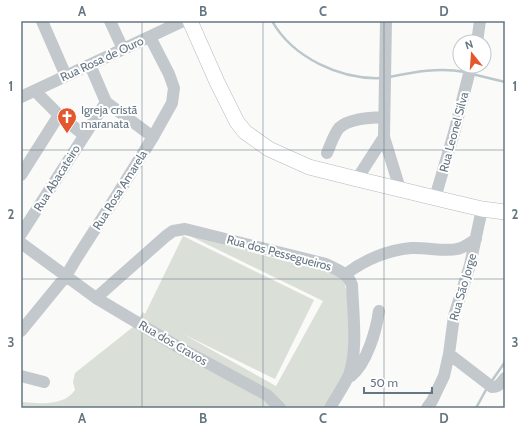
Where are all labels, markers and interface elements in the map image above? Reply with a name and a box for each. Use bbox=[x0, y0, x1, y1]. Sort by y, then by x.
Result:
text: A bbox=[78, 3, 87, 19]
text: B bbox=[199, 3, 207, 19]
text: C bbox=[319, 3, 327, 19]
text: D bbox=[439, 3, 449, 19]
street label: Rua Rosa de Ouro bbox=[58, 33, 146, 84]
north arrow bbox=[452, 34, 492, 74]
text: N bbox=[463, 37, 475, 52]
text: 1 bbox=[9, 78, 13, 94]
text: 1 bbox=[513, 78, 517, 94]
street label: Rua Leonel Silva bbox=[436, 90, 472, 174]
place label: Igreja cristã maranata bbox=[81, 102, 137, 131]
church icon: Igreja cristã maranata bbox=[56, 106, 78, 134]
street label: Rua Abacateiro bbox=[30, 141, 83, 214]
street label: Rua Rosa Amarela bbox=[89, 147, 150, 232]
text: 2 bbox=[8, 206, 15, 222]
text: 2 bbox=[512, 206, 519, 222]
street label: Rua dos Pessegueiros bbox=[225, 231, 333, 274]
street label: Rua São Jorge bbox=[446, 252, 479, 322]
street label: Rua dos Cravos bbox=[136, 317, 210, 368]
text: 3 bbox=[7, 334, 15, 350]
text: 3 bbox=[511, 334, 519, 350]
scale bar bbox=[364, 369, 432, 395]
text: 50 m bbox=[370, 375, 398, 390]
text: A bbox=[78, 410, 87, 426]
text: B bbox=[199, 410, 207, 426]
text: C bbox=[319, 410, 327, 426]
text: D bbox=[439, 410, 449, 426]

